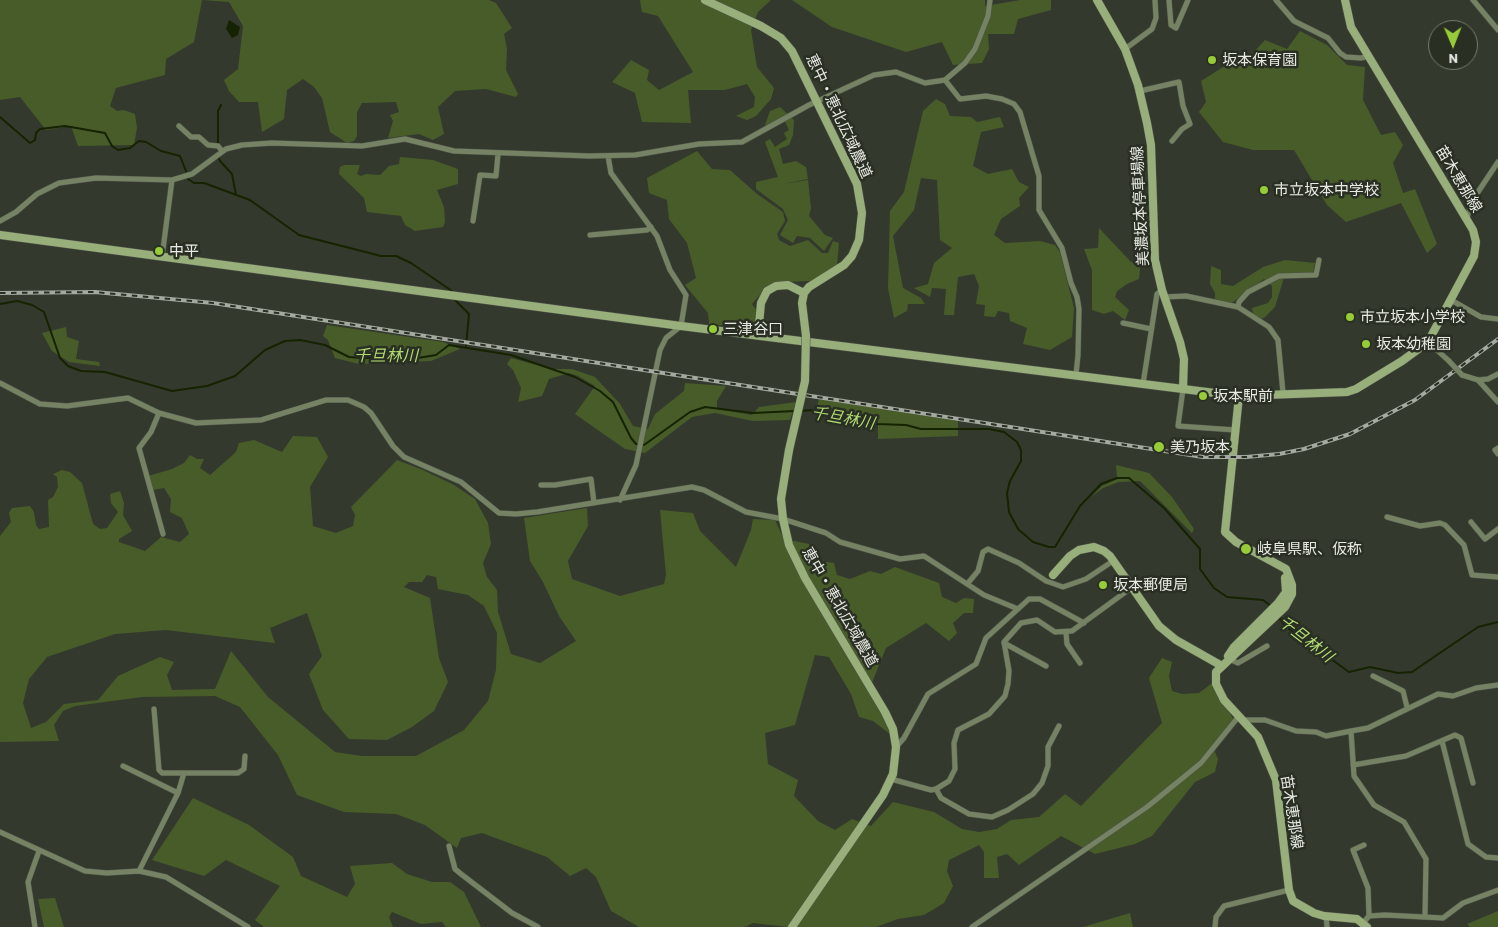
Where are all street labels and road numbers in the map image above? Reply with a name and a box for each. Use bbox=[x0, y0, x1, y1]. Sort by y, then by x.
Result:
street label: 恵中・恵北広域農道 bbox=[802, 51, 876, 181]
street label: 苗木恵那線 bbox=[1432, 142, 1486, 216]
street label: 美濃坂本停車場線 bbox=[1128, 146, 1152, 266]
street label: 恵中・恵北広域農道 bbox=[798, 544, 882, 670]
street label: 苗木恵那線 bbox=[1277, 774, 1307, 850]

